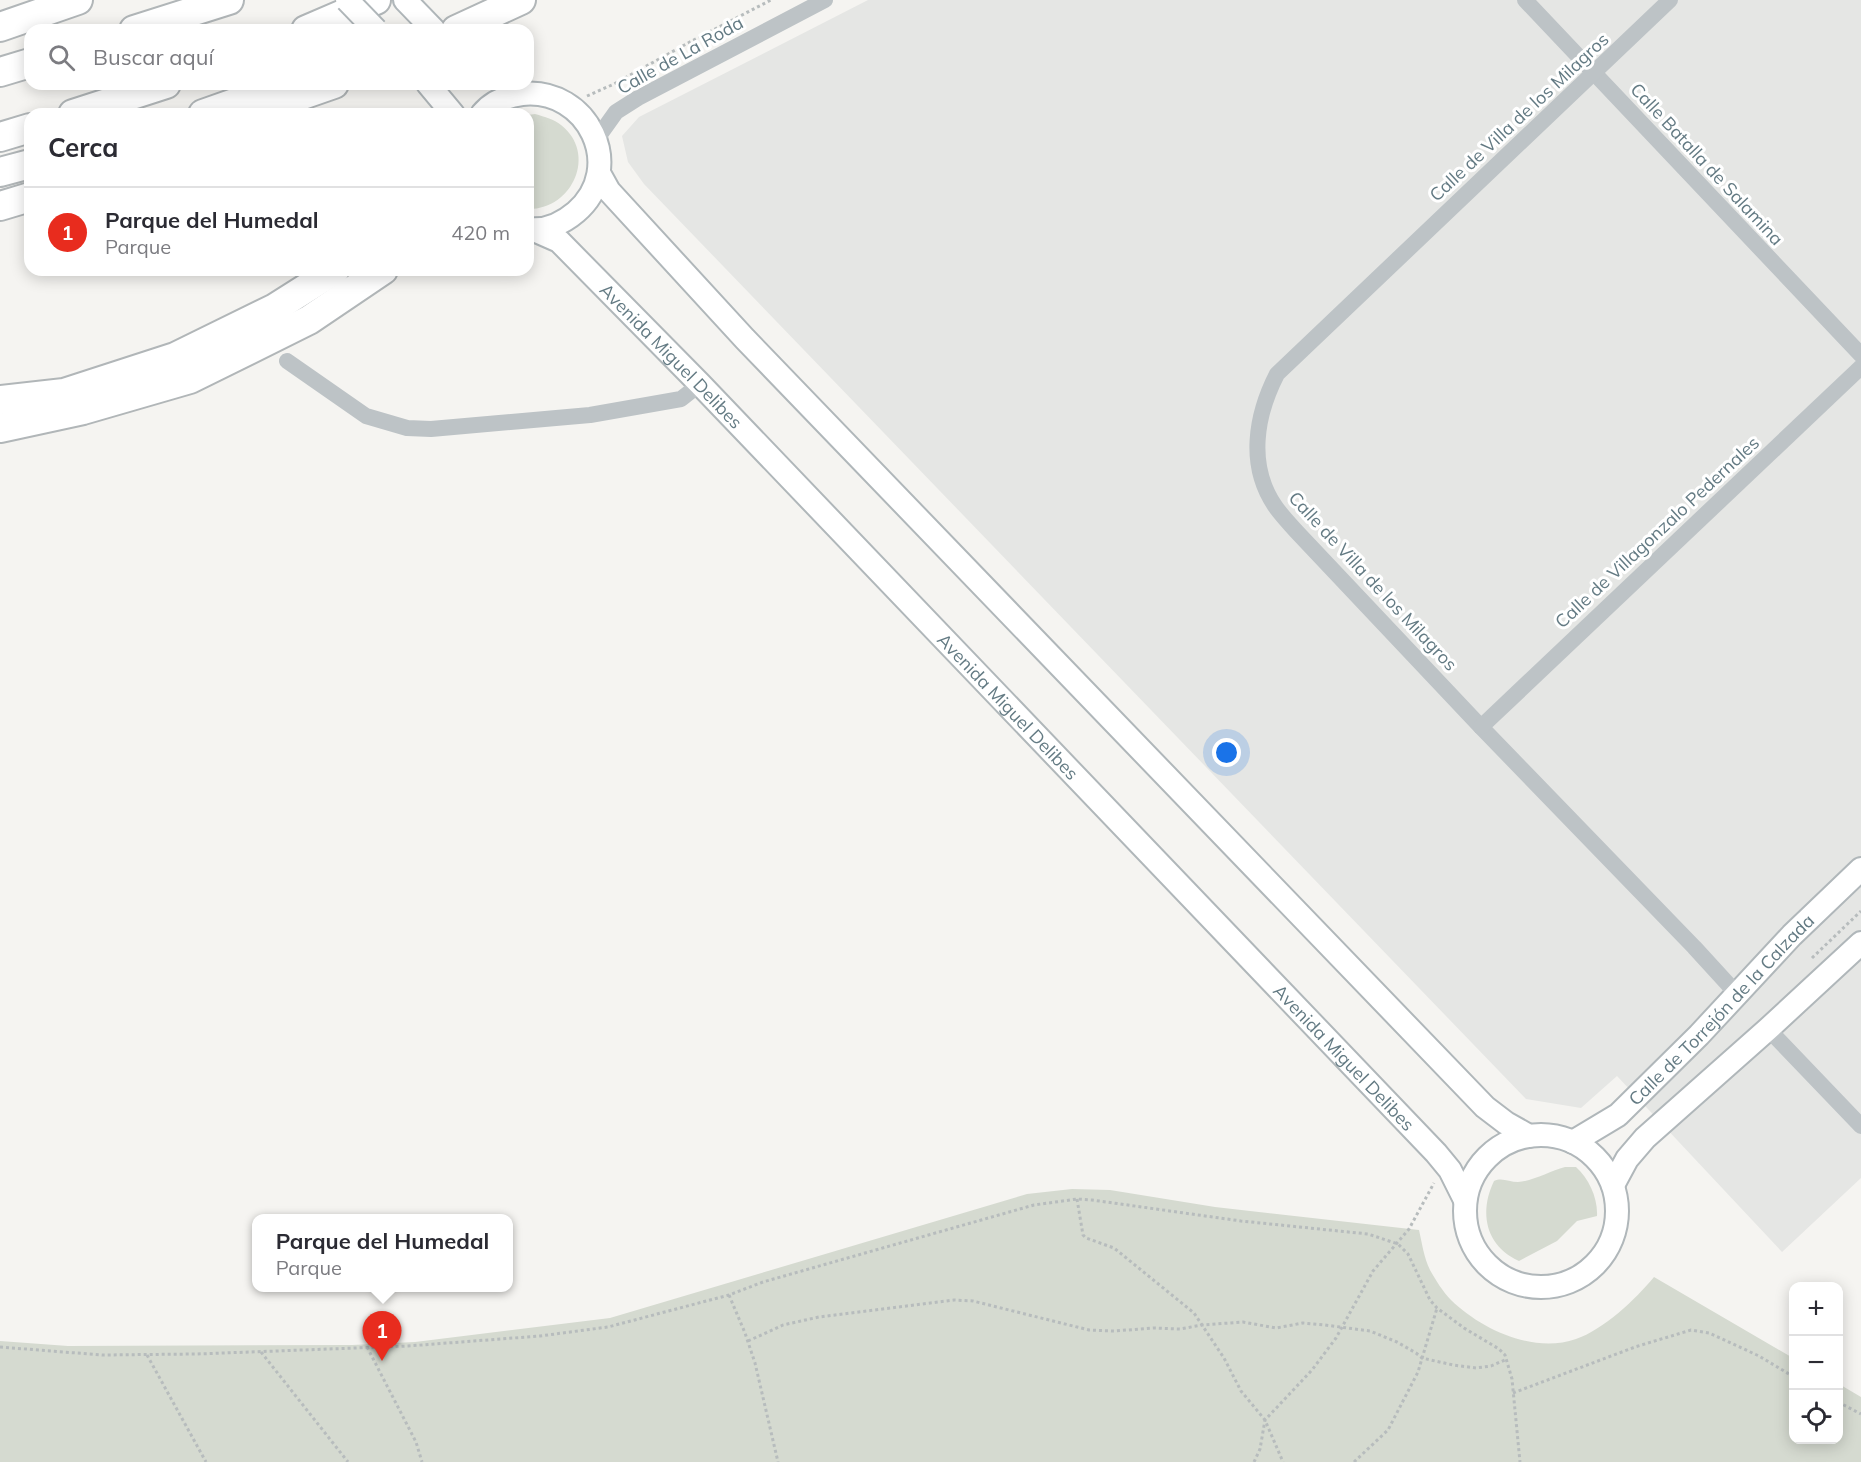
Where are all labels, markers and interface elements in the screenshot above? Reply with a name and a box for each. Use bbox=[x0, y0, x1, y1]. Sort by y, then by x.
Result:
street label: Calle de La Roda bbox=[613, 11, 747, 99]
search box bbox=[24, 24, 534, 90]
street label: Calle de Villa de los Milagros bbox=[1425, 28, 1613, 206]
icon: search bbox=[45, 41, 78, 74]
text: Buscar aquí bbox=[93, 43, 214, 71]
street label: Calle Batalla de Salamina bbox=[1626, 78, 1788, 250]
text: Cerca bbox=[48, 131, 118, 164]
text: Parque del Humedal bbox=[105, 206, 319, 234]
text: 1 bbox=[62, 220, 74, 245]
text: 420 m bbox=[451, 220, 510, 245]
text: Parque bbox=[105, 234, 171, 259]
street label: Avenida Miguel Delibes bbox=[595, 278, 748, 433]
street label: Calle de Villagonzalo Pedernales bbox=[1550, 431, 1764, 633]
street label: Calle de Villa de los Milagros bbox=[1284, 487, 1462, 675]
street label: Avenida Miguel Delibes bbox=[933, 628, 1084, 784]
your location bbox=[1212, 738, 1241, 767]
street label: Calle de Torrejón de la Calzada bbox=[1623, 909, 1819, 1110]
street label: Avenida Miguel Delibes bbox=[1269, 979, 1420, 1135]
popup bbox=[252, 1214, 513, 1292]
text: Parque del Humedal bbox=[276, 1227, 489, 1255]
text: Parque bbox=[276, 1255, 342, 1280]
map controls bbox=[1789, 1282, 1843, 1444]
button: + bbox=[1789, 1282, 1843, 1336]
pin: 1 bbox=[362, 1312, 401, 1361]
button: − bbox=[1789, 1336, 1843, 1390]
button: locate bbox=[1789, 1390, 1843, 1444]

